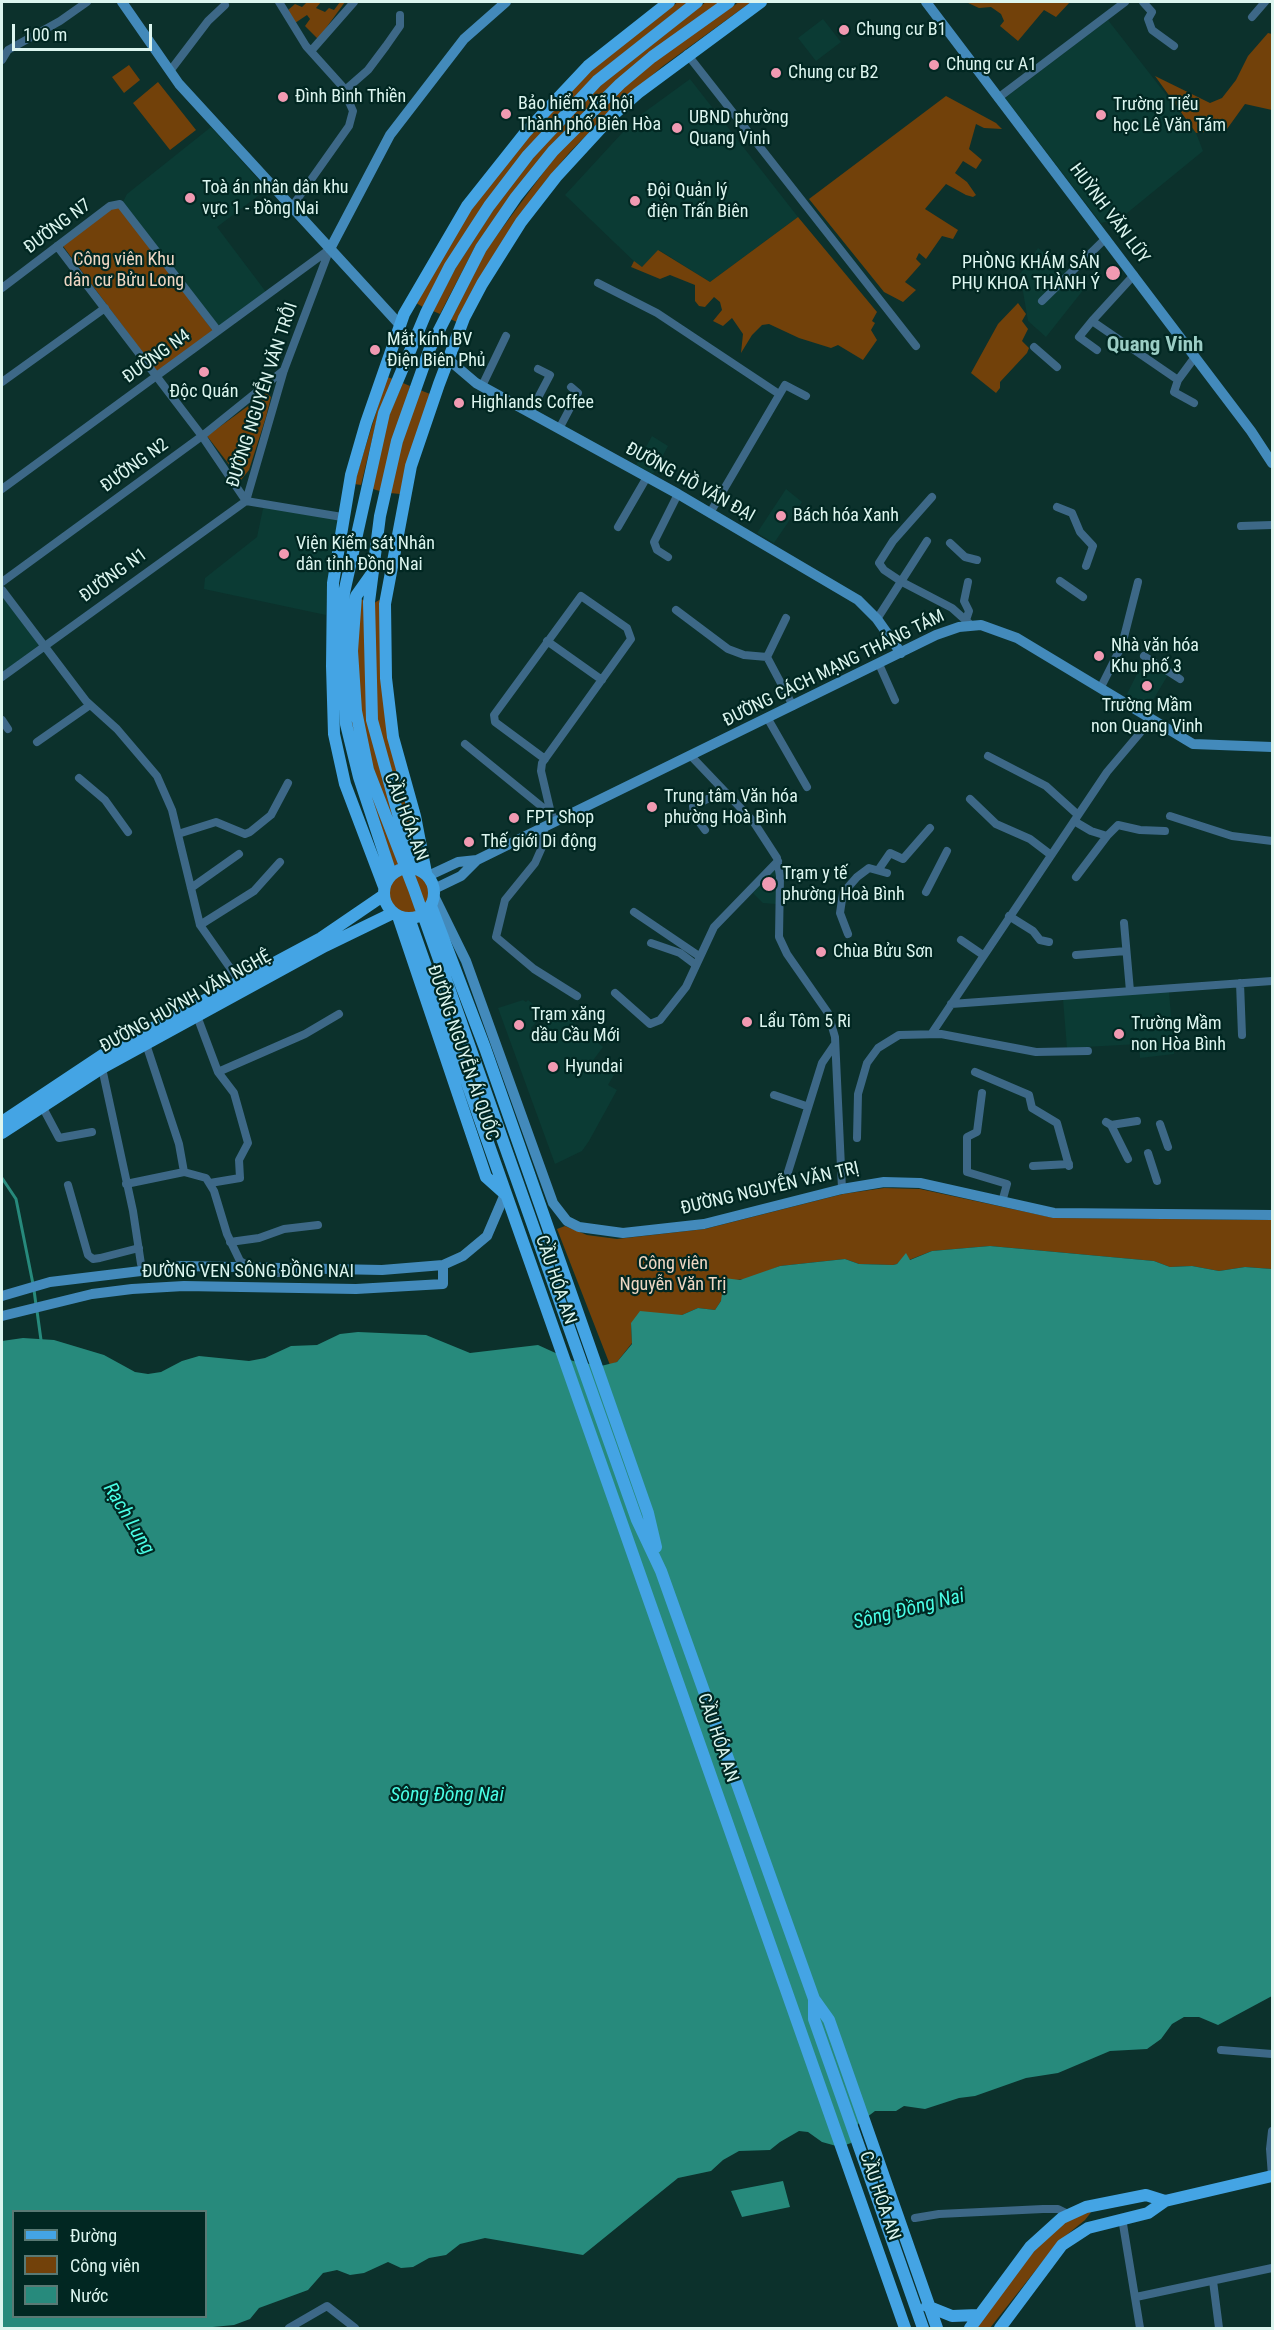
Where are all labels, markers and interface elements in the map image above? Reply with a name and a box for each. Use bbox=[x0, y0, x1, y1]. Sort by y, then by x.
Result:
scale bar bbox=[15, 12, 154, 50]
place label: Chung cư B1 bbox=[856, 19, 946, 41]
marker: Chung cư B1 bbox=[837, 23, 851, 37]
text: 100 m bbox=[23, 24, 67, 45]
place label: Chung cư A1 bbox=[946, 54, 1037, 76]
marker: Chung cư A1 bbox=[927, 58, 941, 72]
place label: Chung cư B2 bbox=[788, 62, 878, 84]
marker: Chung cư B2 bbox=[769, 66, 783, 80]
place label: Đình Bình Thiền bbox=[295, 86, 406, 108]
marker: Đình Bình Thiền bbox=[276, 90, 290, 104]
place label: Bảo hiểm Xã hội Thành phố Biên Hòa bbox=[518, 93, 661, 136]
place label: Trường Tiểu học Lê Văn Tám bbox=[1113, 94, 1226, 136]
marker: Bảo hiểm Xã hội Thành phố Biên Hòa bbox=[499, 107, 513, 121]
place label: UBND phường Quang Vinh bbox=[689, 107, 789, 150]
marker: Trường Tiểu học Lê Văn Tám bbox=[1094, 108, 1108, 122]
marker: UBND phường Quang Vinh bbox=[670, 121, 684, 135]
street label: HUỲNH VĂN LŨY bbox=[1064, 160, 1154, 268]
place label: Toà án nhân dân khu vực 1 - Đồng Nai bbox=[202, 177, 349, 219]
place label: Đội Quản lý điện Trấn Biên bbox=[647, 180, 748, 222]
marker: Toà án nhân dân khu vực 1 - Đồng Nai bbox=[183, 191, 197, 205]
marker: Đội Quản lý điện Trấn Biên bbox=[628, 194, 642, 208]
street label: ĐƯỜNG N7 bbox=[20, 195, 96, 259]
park label: Công viên Khu dân cư Bửu Long bbox=[64, 249, 184, 292]
place label: PHÒNG KHÁM SẢN PHỤ KHOA THÀNH Ý bbox=[952, 252, 1100, 294]
marker: PHÒNG KHÁM SẢN PHỤ KHOA THÀNH Ý bbox=[1104, 264, 1122, 282]
street label: ĐƯỜNG NGUYỄN VĂN TRỖI bbox=[223, 300, 303, 490]
street label: ĐƯỜNG N4 bbox=[119, 325, 195, 389]
place label: Mắt kính BV Điện Biên Phủ bbox=[387, 329, 486, 372]
district label: Quang Vinh bbox=[1107, 333, 1203, 359]
marker: Mắt kính BV Điện Biên Phủ bbox=[368, 343, 382, 357]
marker: Độc Quán bbox=[197, 365, 211, 379]
place label: Độc Quán bbox=[170, 381, 238, 403]
place label: Highlands Coffee bbox=[471, 392, 594, 414]
marker: Highlands Coffee bbox=[452, 396, 466, 410]
street label: ĐƯỜNG N2 bbox=[97, 434, 173, 498]
street label: ĐƯỜNG HỒ VĂN ĐẠI bbox=[622, 439, 758, 527]
place label: Bách hóa Xanh bbox=[793, 505, 899, 527]
marker: Bách hóa Xanh bbox=[774, 509, 788, 523]
place label: Viện Kiểm sát Nhân dân tỉnh Đồng Nai bbox=[296, 533, 435, 576]
street label: ĐƯỜNG N1 bbox=[76, 544, 152, 608]
marker: Viện Kiểm sát Nhân dân tỉnh Đồng Nai bbox=[277, 547, 291, 561]
street label: ĐƯỜNG CÁCH MẠNG THÁNG TÁM bbox=[720, 606, 948, 732]
place label: Nhà văn hóa Khu phố 3 bbox=[1111, 635, 1199, 678]
marker: Nhà văn hóa Khu phố 3 bbox=[1092, 649, 1106, 663]
marker: Trường Mầm non Quang Vinh bbox=[1140, 679, 1154, 693]
place label: Trường Mầm non Quang Vinh bbox=[1091, 695, 1203, 738]
street label: CẦU HÓA AN bbox=[378, 770, 432, 864]
place label: Trung tâm Văn hóa phường Hoà Bình bbox=[664, 786, 798, 828]
marker: Trung tâm Văn hóa phường Hoà Bình bbox=[645, 800, 659, 814]
place label: FPT Shop bbox=[526, 807, 594, 829]
marker: FPT Shop bbox=[507, 811, 521, 825]
place label: Thế giới Di động bbox=[481, 831, 597, 853]
marker: Thế giới Di động bbox=[462, 835, 476, 849]
place label: Trạm y tế phường Hoà Bình bbox=[782, 863, 905, 906]
marker: Trạm y tế phường Hoà Bình bbox=[760, 875, 778, 893]
place label: Chùa Bửu Sơn bbox=[833, 941, 933, 963]
marker: Chùa Bửu Sơn bbox=[814, 945, 828, 959]
street label: ĐƯỜNG HUỲNH VĂN NGHỆ bbox=[97, 946, 275, 1058]
street label: ĐƯỜNG NGUYỄN ÁI QUỐC bbox=[422, 962, 502, 1144]
place label: Trạm xăng dầu Cầu Mới bbox=[531, 1004, 620, 1046]
place label: Lẩu Tôm 5 Ri bbox=[759, 1011, 851, 1033]
place label: Trường Mầm non Hòa Bình bbox=[1131, 1013, 1226, 1056]
marker: Lẩu Tôm 5 Ri bbox=[740, 1015, 754, 1029]
marker: Trạm xăng dầu Cầu Mới bbox=[512, 1018, 526, 1032]
marker: Trường Mầm non Hòa Bình bbox=[1112, 1027, 1126, 1041]
place label: Hyundai bbox=[565, 1056, 623, 1078]
marker: Hyundai bbox=[546, 1060, 560, 1074]
street label: ĐƯỜNG NGUYỄN VĂN TRỊ bbox=[679, 1158, 861, 1220]
street label: CẦU HÓA AN bbox=[530, 1233, 580, 1327]
park label: Công viên Nguyễn Văn Trị bbox=[620, 1253, 726, 1296]
street label: ĐƯỜNG VEN SÔNG ĐỒNG NAI bbox=[142, 1261, 354, 1283]
water label: Rạch Lung bbox=[97, 1479, 159, 1559]
water label: Sông Đồng Nai bbox=[851, 1585, 967, 1635]
street label: CẦU HÓA AN bbox=[692, 1691, 742, 1785]
water label: Sông Đồng Nai bbox=[390, 1784, 504, 1808]
street label: CẦU HÓA AN bbox=[854, 2149, 904, 2243]
legend bbox=[12, 2210, 207, 2318]
text: Đường bbox=[70, 2225, 117, 2246]
text: Công viên bbox=[70, 2255, 140, 2276]
text: Nước bbox=[70, 2285, 108, 2306]

